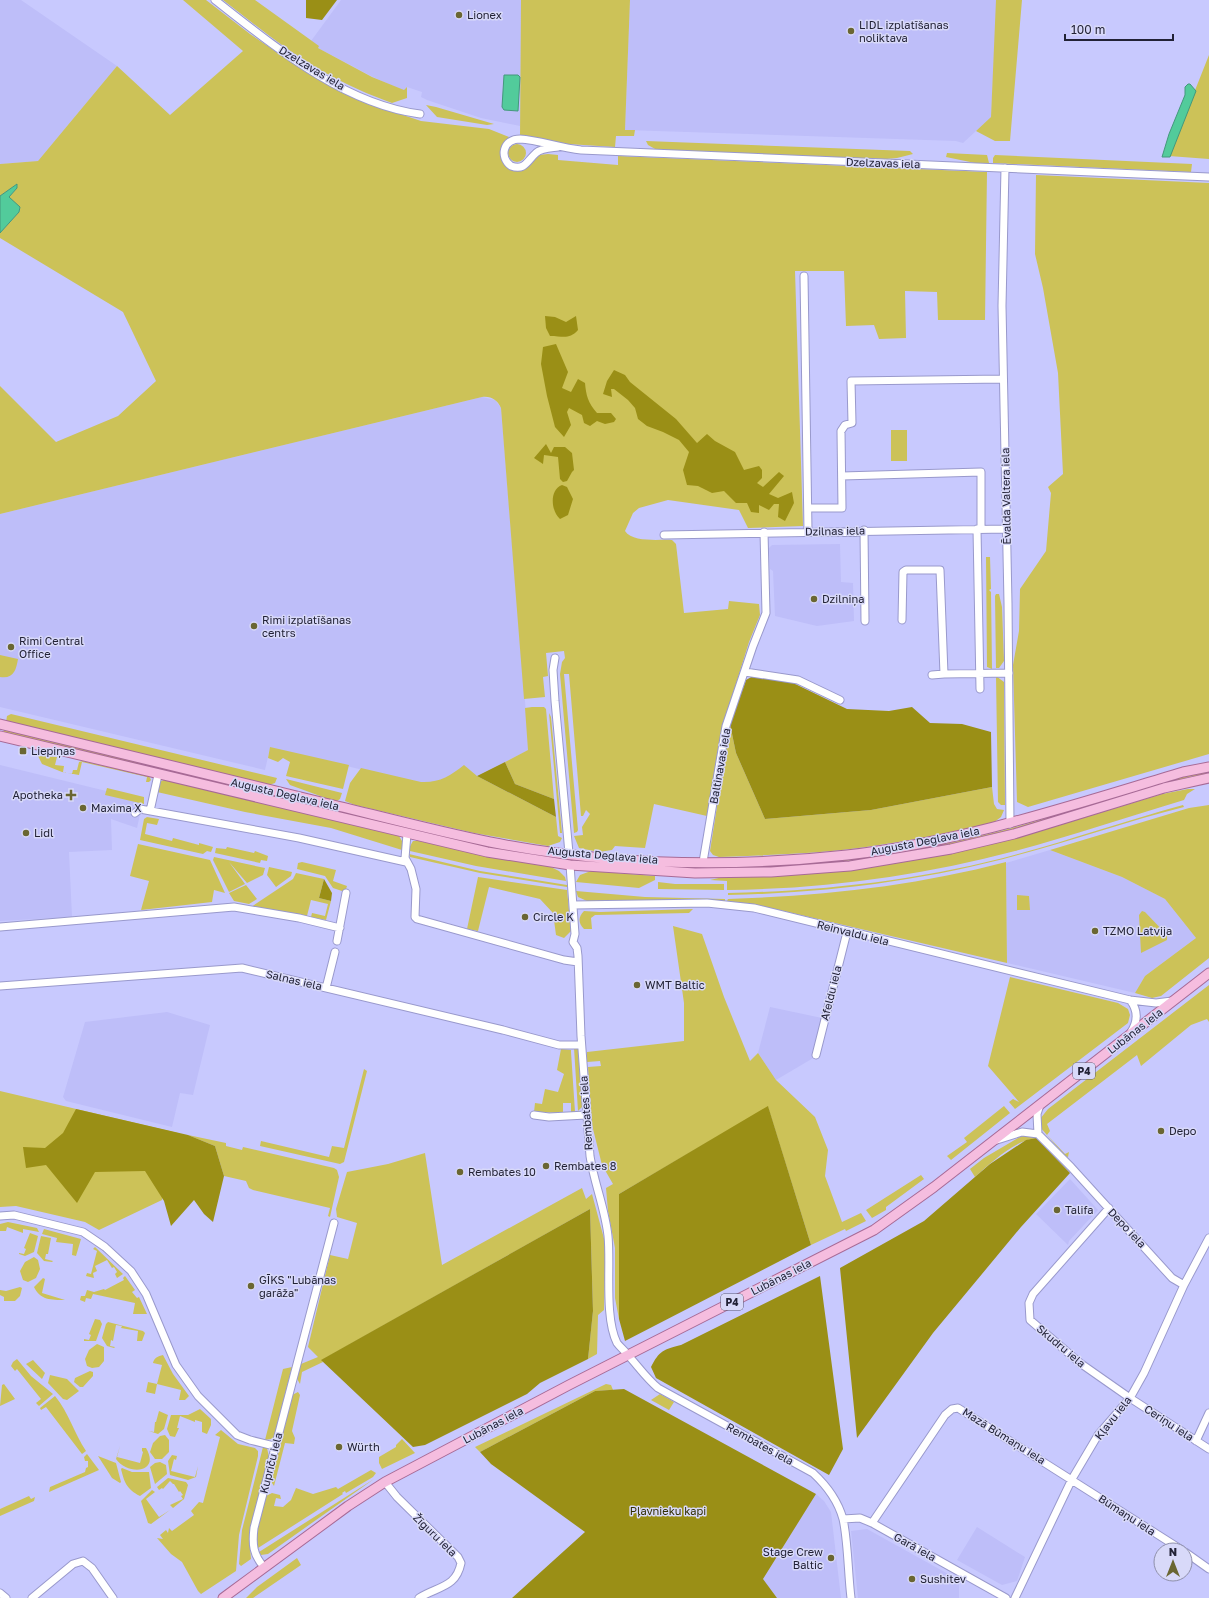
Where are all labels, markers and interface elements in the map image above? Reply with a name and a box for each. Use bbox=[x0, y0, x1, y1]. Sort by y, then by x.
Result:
place label: Lionex bbox=[467, 8, 502, 21]
marker: Lionex bbox=[454, 10, 464, 20]
scale bar bbox=[1065, 16, 1173, 42]
place label: LIDL izplatīšanas noliktava bbox=[859, 18, 949, 44]
text: 100 m bbox=[1071, 22, 1105, 37]
marker: LIDL izplatīšanas noliktava bbox=[846, 26, 856, 36]
street label: Dzelzavas iela bbox=[277, 43, 348, 92]
street label: Dzelzavas iela bbox=[846, 155, 920, 170]
street label: Ēvalda Valtera iela bbox=[998, 447, 1013, 545]
street label: Dzilnas iela bbox=[805, 523, 865, 538]
place label: Dzilniņa bbox=[822, 592, 864, 606]
marker: Dzilniņa bbox=[809, 594, 819, 604]
place label: Rimi izplatīšanas centrs bbox=[262, 613, 351, 639]
marker: Rimi izplatīšanas centrs bbox=[249, 621, 259, 631]
place label: Rimi Central Office bbox=[19, 634, 84, 660]
marker: Rimi Central Office bbox=[6, 642, 16, 652]
street label: Baltinavas iela bbox=[706, 727, 733, 805]
place label: Liepiņas bbox=[31, 744, 75, 758]
marker: Liepiņas bbox=[18, 746, 28, 756]
street label: Augusta Deglava iela bbox=[230, 775, 340, 812]
place label: Apotheka bbox=[12, 788, 63, 801]
marker: Apotheka bbox=[66, 790, 76, 800]
place label: Maxima X bbox=[91, 801, 142, 814]
marker: Maxima X bbox=[78, 803, 88, 813]
street label: Augusta Deglava iela bbox=[869, 824, 980, 857]
place label: Lidl bbox=[34, 826, 54, 839]
marker: Lidl bbox=[21, 828, 31, 838]
street label: Augusta Deglava iela bbox=[547, 843, 659, 866]
place label: Circle K bbox=[533, 910, 574, 923]
marker: Circle K bbox=[520, 912, 530, 922]
street label: Reinvaldu iela bbox=[816, 917, 891, 948]
place label: TZMO Latvija bbox=[1103, 924, 1172, 937]
marker: TZMO Latvija bbox=[1090, 926, 1100, 936]
street label: Afeldu iela bbox=[817, 964, 844, 1022]
street label: Salnas iela bbox=[265, 967, 324, 992]
place label: WMT Baltic bbox=[645, 978, 705, 991]
marker: WMT Baltic bbox=[632, 980, 642, 990]
street label: Lubānas iela bbox=[1105, 1005, 1165, 1056]
road number: P4 bbox=[1073, 1063, 1095, 1079]
street label: Rembates iela bbox=[576, 1075, 595, 1151]
place label: Depo bbox=[1169, 1124, 1197, 1137]
marker: Depo bbox=[1156, 1126, 1166, 1136]
place label: Rembates 8 bbox=[554, 1159, 617, 1172]
marker: Rembates 8 bbox=[541, 1161, 551, 1171]
place label: Rembates 10 bbox=[468, 1165, 536, 1178]
marker: Rembates 10 bbox=[455, 1167, 465, 1177]
place label: Talifa bbox=[1065, 1203, 1094, 1216]
marker: Talifa bbox=[1052, 1205, 1062, 1215]
street label: Depo iela bbox=[1106, 1205, 1149, 1250]
street label: Lubānas iela bbox=[748, 1256, 813, 1297]
place label: GĪKS "Lubānas garāža" bbox=[259, 1273, 336, 1299]
marker: GĪKS "Lubānas garāža" bbox=[246, 1281, 256, 1291]
road number: P4 bbox=[721, 1294, 743, 1310]
street label: Skudru iela bbox=[1034, 1322, 1088, 1370]
street label: Kļavu iela bbox=[1092, 1393, 1134, 1443]
street label: Ceriņu iela bbox=[1142, 1402, 1196, 1444]
street label: Lubānas iela bbox=[460, 1403, 525, 1446]
street label: Mazā Būmaņu iela bbox=[960, 1405, 1048, 1467]
street label: Rembates iela bbox=[724, 1420, 796, 1467]
street label: Kupriču iela bbox=[257, 1431, 284, 1495]
place label: Würth bbox=[347, 1440, 380, 1453]
marker: Würth bbox=[334, 1442, 344, 1452]
street label: Būmaņu iela bbox=[1096, 1491, 1158, 1539]
park label: Pļavnieku kapi bbox=[630, 1504, 706, 1518]
street label: Žīguru iela bbox=[411, 1511, 460, 1559]
street label: Garā iela bbox=[892, 1530, 939, 1563]
north arrow bbox=[1153, 1542, 1193, 1582]
place label: Stage Crew Baltic bbox=[763, 1545, 823, 1571]
text: N bbox=[1169, 1545, 1177, 1558]
marker: Stage Crew Baltic bbox=[826, 1553, 836, 1563]
place label: Sushitev bbox=[920, 1572, 966, 1585]
marker: Sushitev bbox=[907, 1574, 917, 1584]

